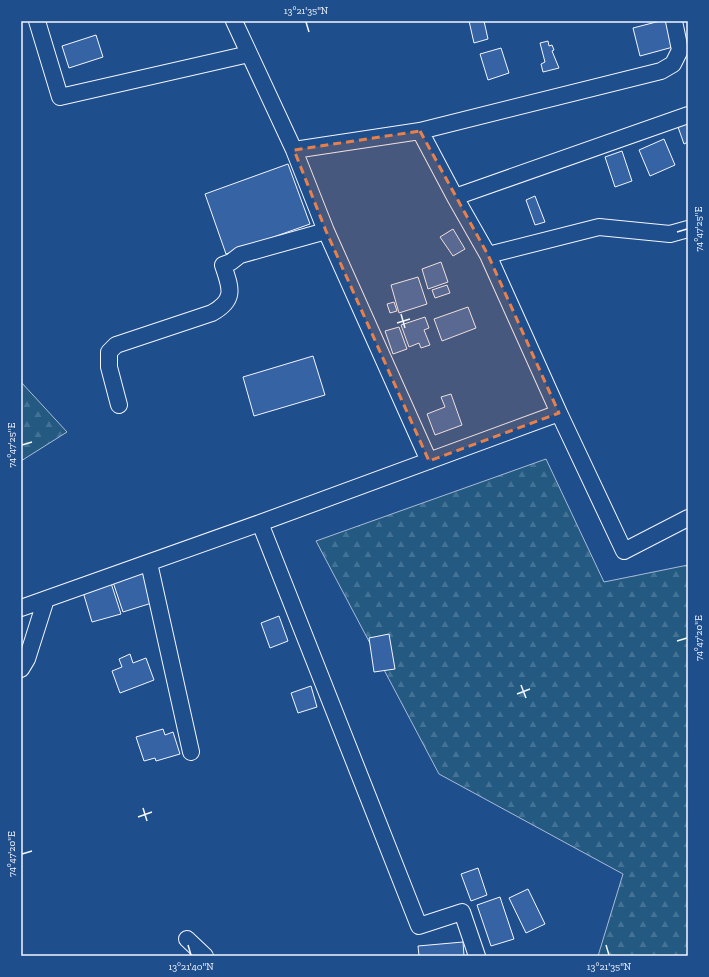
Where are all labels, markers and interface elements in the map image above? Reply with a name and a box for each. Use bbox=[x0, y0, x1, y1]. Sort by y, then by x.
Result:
text: 13°21'35"N bbox=[284, 5, 329, 17]
text: 74°47'25"E bbox=[693, 206, 705, 251]
text: 74°47'25"E bbox=[6, 422, 18, 467]
text: 74°47'20"E bbox=[693, 615, 705, 661]
text: 74°47'20"E bbox=[6, 831, 18, 877]
text: 13°21'40"N bbox=[168, 961, 214, 973]
text: 13°21'35"N bbox=[587, 961, 632, 973]

